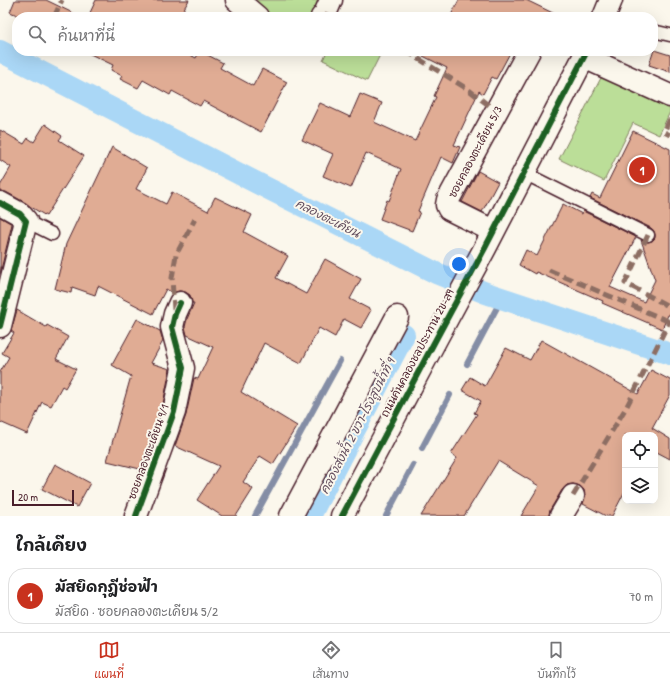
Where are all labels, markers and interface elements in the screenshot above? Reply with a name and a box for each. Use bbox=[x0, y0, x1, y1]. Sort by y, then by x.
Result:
search box bbox=[12, 12, 658, 56]
icon: search bbox=[26, 23, 48, 45]
text: ค้นหาที่นี่ bbox=[58, 25, 115, 46]
street label: ซอยคลองตะเคียน 5/3 bbox=[445, 104, 505, 200]
pin: 1 bbox=[629, 155, 655, 185]
water label: คลองตะเคียน bbox=[293, 194, 364, 242]
your location bbox=[449, 254, 469, 274]
street label: ถนนคันคลองชลประทาน 2ข-ส9 bbox=[377, 287, 457, 419]
water label: คลองส่งน้ำ 2 ขวา-โรงสูบน้ำที่ 9 bbox=[314, 353, 400, 497]
street label: ซอยคลองตะเคียน 9/1 bbox=[124, 403, 172, 501]
map controls bbox=[622, 432, 658, 504]
button: locate bbox=[622, 432, 658, 468]
button: layers bbox=[622, 468, 658, 504]
scale bar bbox=[12, 488, 74, 507]
text: 20 m bbox=[18, 490, 38, 504]
text: ใกล้เคียง bbox=[16, 533, 87, 556]
text: มัสยิดกุฎีช่อฟ้า bbox=[55, 576, 158, 597]
text: 1 bbox=[28, 587, 32, 605]
text: 70 m bbox=[629, 587, 653, 605]
text: มัสยิด · ซอยคลองตะเคียน 5/2 bbox=[55, 602, 218, 620]
tab: แผนที่ bbox=[94, 639, 124, 682]
tab: เส้นทาง bbox=[312, 639, 349, 682]
tab: บันทึกไว้ bbox=[537, 639, 576, 682]

